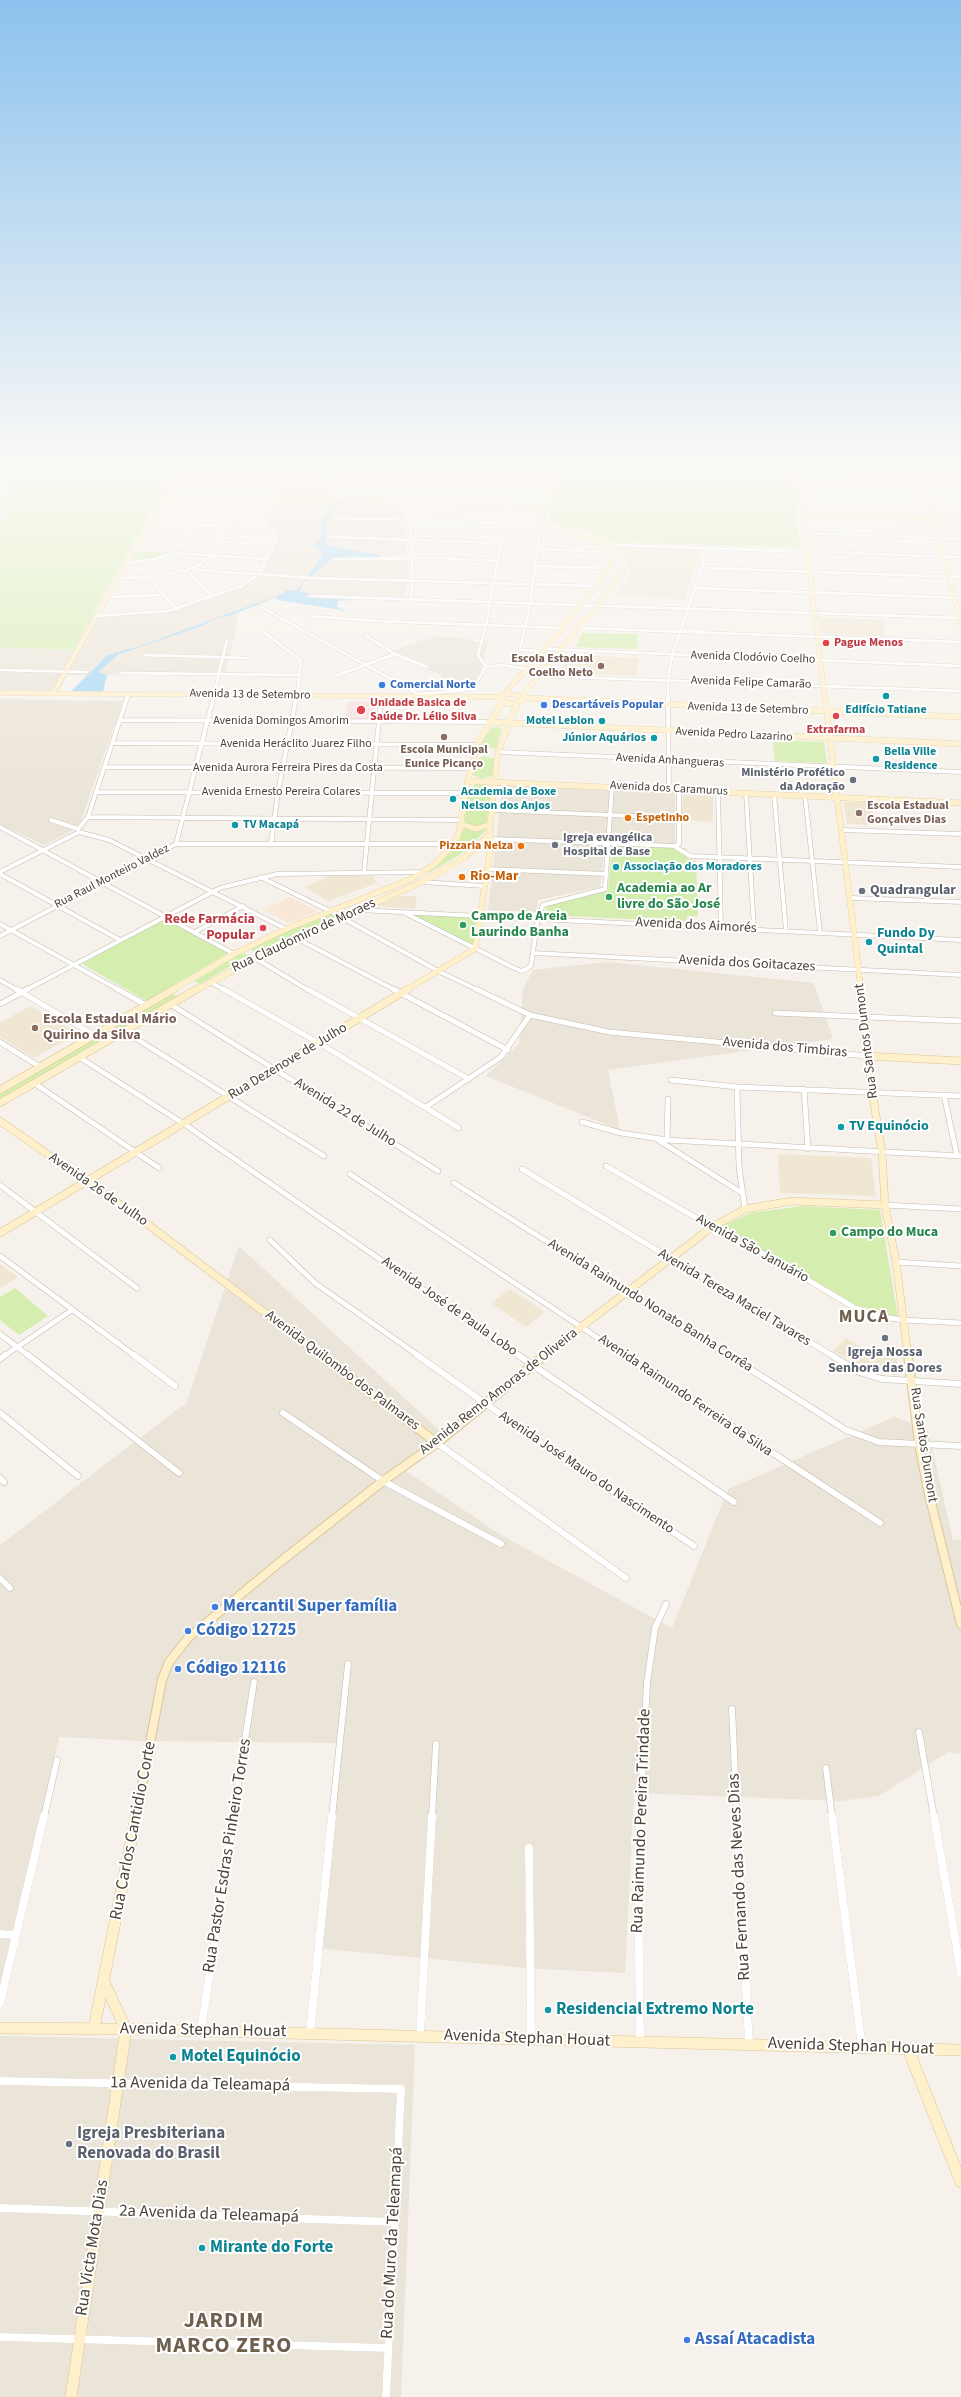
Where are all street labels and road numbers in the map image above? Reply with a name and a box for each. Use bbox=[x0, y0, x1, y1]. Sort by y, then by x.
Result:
street label: Avenida Clodóvio Coelho bbox=[690, 649, 816, 667]
street label: Avenida Felipe Camarão bbox=[690, 674, 812, 692]
street label: Avenida 13 de Setembro bbox=[189, 687, 311, 703]
street label: Avenida 13 de Setembro bbox=[687, 700, 809, 718]
street label: Avenida Domingos Amorim bbox=[213, 714, 349, 728]
street label: Avenida Pedro Lazarino bbox=[675, 725, 793, 745]
street label: Avenida Heráclito Juarez Filho bbox=[220, 737, 372, 751]
street label: Avenida Anhangueras bbox=[616, 751, 724, 771]
street label: Avenida Aurora Ferreira Pires da Costa bbox=[193, 761, 383, 775]
street label: Avenida dos Caramurus bbox=[610, 779, 728, 799]
street label: Avenida Ernesto Pereira Colares bbox=[202, 785, 360, 799]
street label: Rua Raul Monteiro Valdez bbox=[52, 842, 172, 912]
street label: Rua Claudomiro de Moraes bbox=[229, 895, 379, 977]
street label: Avenida dos Aimorés bbox=[635, 914, 757, 938]
street label: Avenida dos Goitacazes bbox=[678, 952, 816, 976]
street label: Rua Santos Dumont bbox=[852, 982, 882, 1100]
street label: Rua Dezenove de Julho bbox=[225, 1020, 351, 1104]
street label: Avenida dos Timbiras bbox=[722, 1034, 848, 1062]
street label: Avenida 22 de Julho bbox=[291, 1075, 399, 1151]
street label: Avenida 26 de Julho bbox=[45, 1150, 151, 1230]
street label: Avenida São Januário bbox=[693, 1211, 811, 1287]
street label: Avenida Raimundo Nonato Banha Corrêa bbox=[544, 1236, 756, 1376]
street label: Avenida Tereza Maciel Tavares bbox=[655, 1246, 813, 1350]
street label: Avenida José de Paula Lobo bbox=[378, 1254, 520, 1360]
street label: Avenida Quilombo dos Palmares bbox=[261, 1307, 423, 1435]
street label: Avenida Remo Amoras de Oliveira bbox=[417, 1325, 581, 1459]
street label: Avenida Raimundo Ferreira da Silva bbox=[595, 1331, 775, 1461]
street label: Rua Santos Dumont bbox=[906, 1386, 940, 1504]
street label: Avenida José Mauro do Nascimento bbox=[495, 1408, 677, 1538]
street label: Rua Raimundo Pereira Trindade bbox=[628, 1708, 656, 1934]
street label: Rua Pastor Esdras Pinheiro Torres bbox=[199, 1737, 257, 1975]
street label: Rua Carlos Cantidio Corte bbox=[107, 1740, 161, 1922]
street label: Rua Fernando das Neves Dias bbox=[724, 1773, 756, 1981]
street label: Avenida Stephan Houat bbox=[120, 2019, 286, 2043]
street label: Avenida Stephan Houat bbox=[443, 2026, 611, 2052]
street label: Avenida Stephan Houat bbox=[767, 2034, 935, 2060]
street label: 1a Avenida da Teleamapá bbox=[110, 2073, 290, 2097]
street label: Rua do Muro da Teleamapá bbox=[378, 2146, 408, 2340]
street label: Rua Victa Mota Dias bbox=[72, 2178, 114, 2318]
street label: 2a Avenida da Teleamapá bbox=[119, 2202, 299, 2228]

